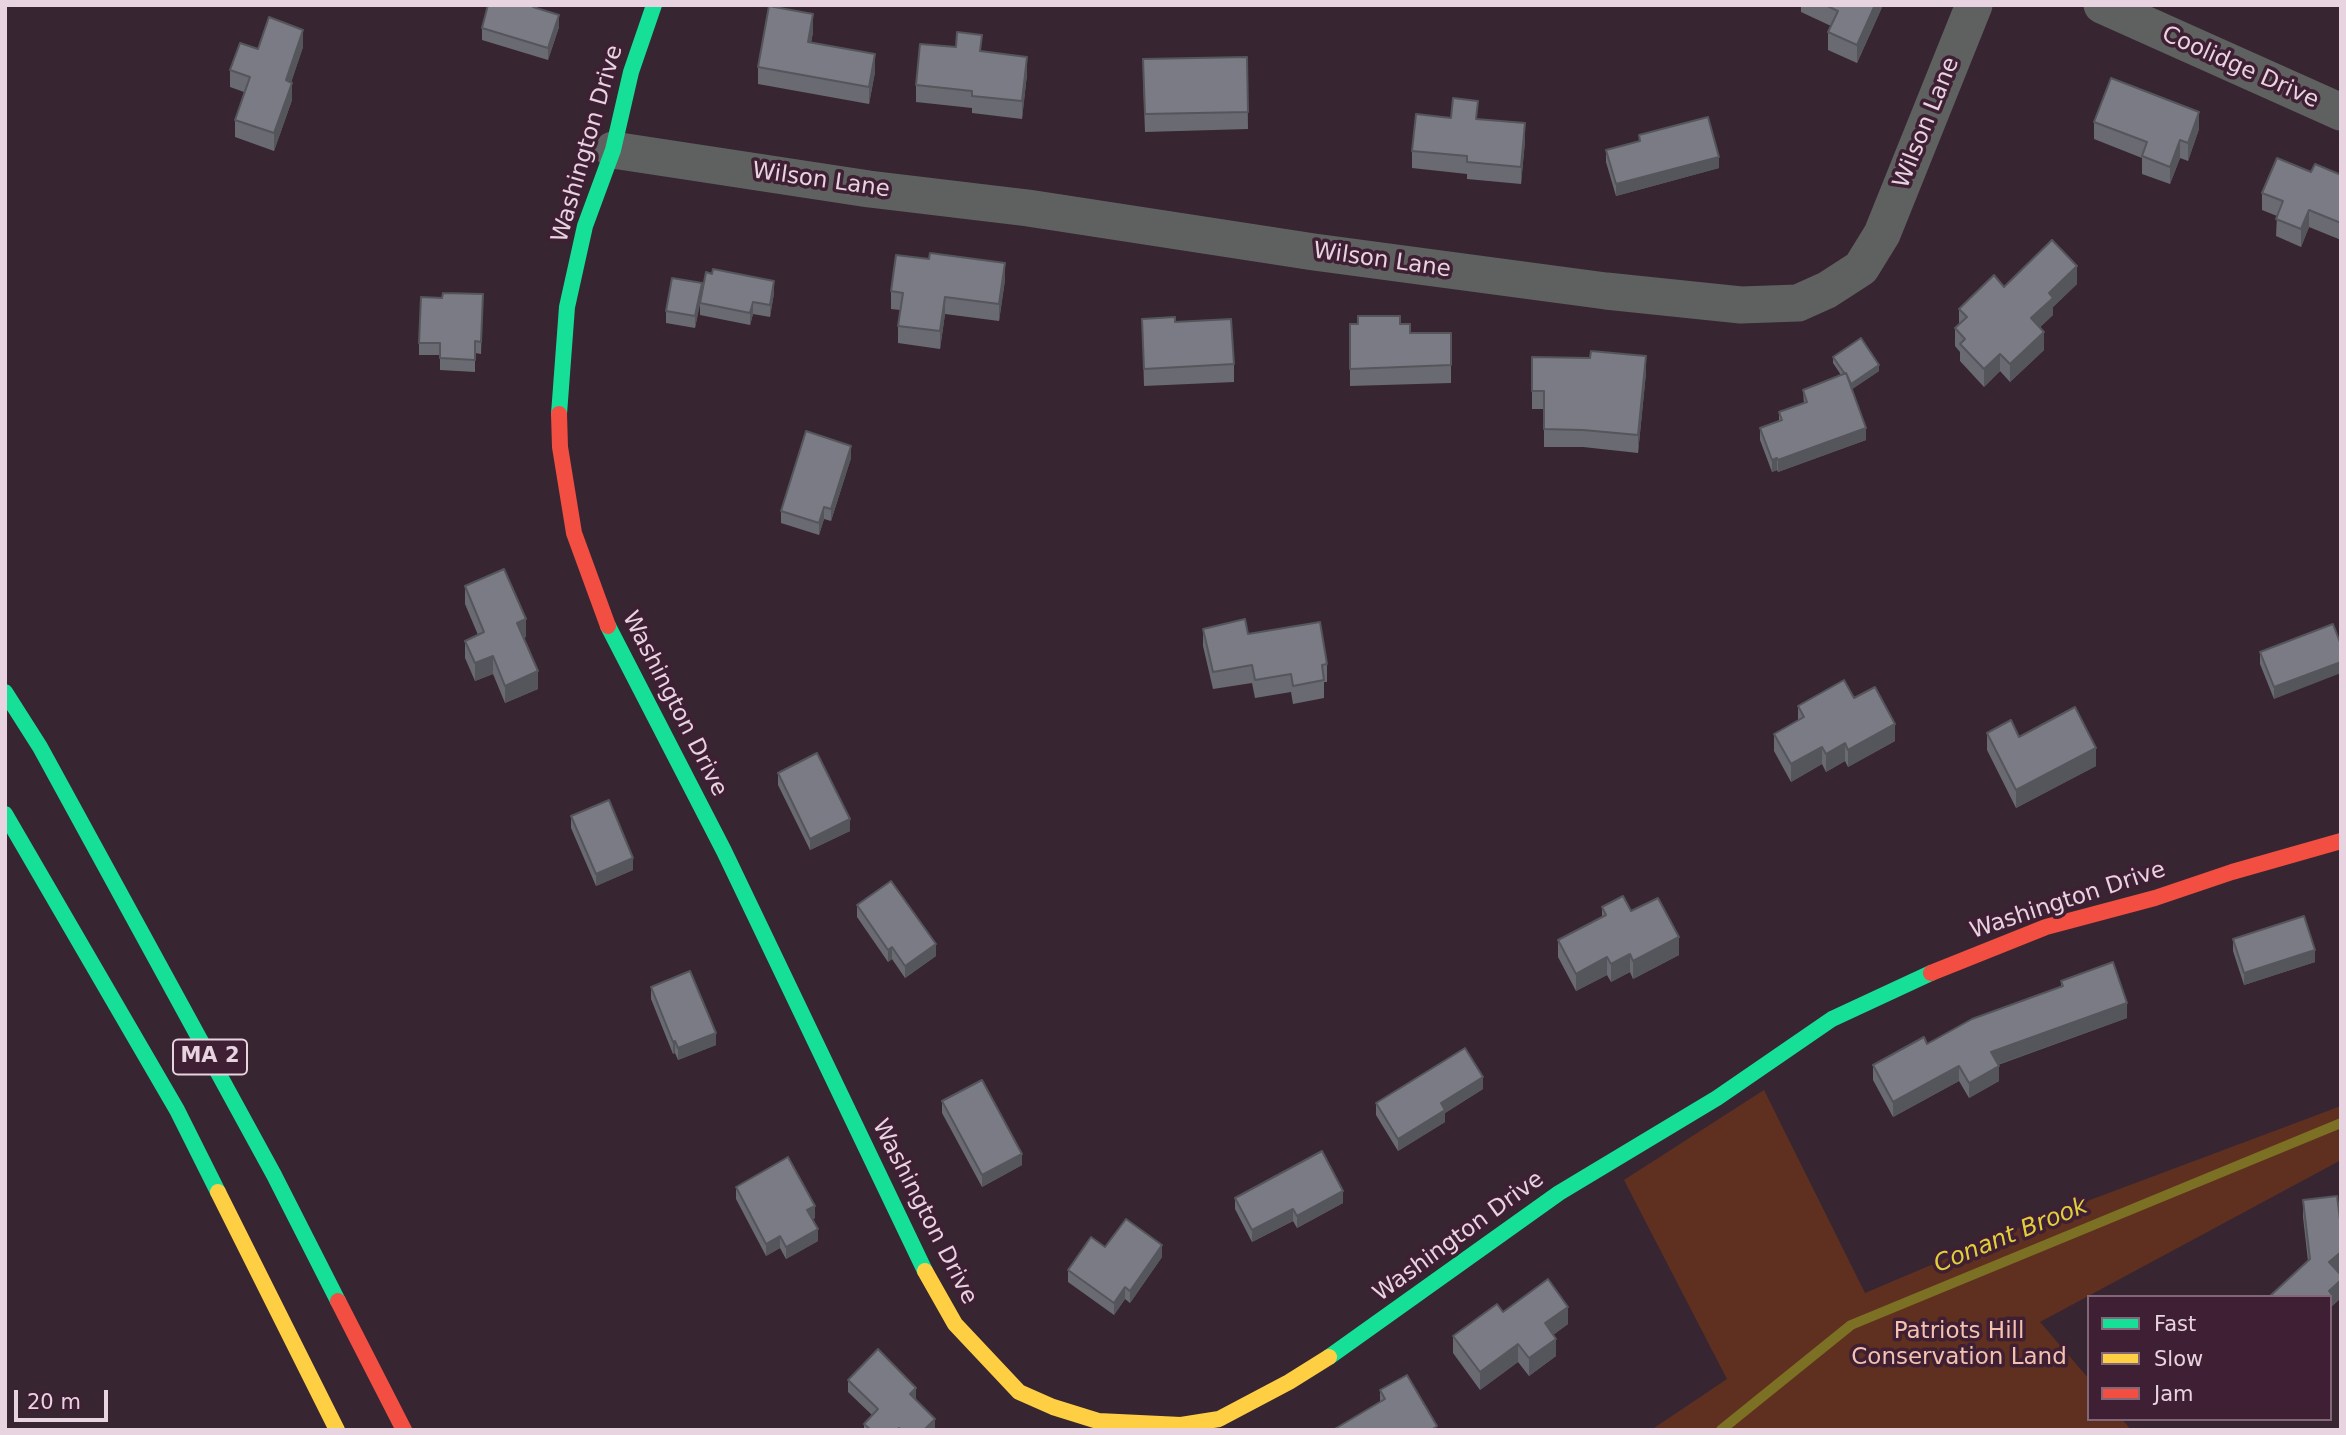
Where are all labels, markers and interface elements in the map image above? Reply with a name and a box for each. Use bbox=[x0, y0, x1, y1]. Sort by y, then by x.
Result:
street label: Coolidge Drive bbox=[2157, 21, 2323, 115]
street label: Washington Drive bbox=[547, 42, 629, 246]
street label: Wilson Lane bbox=[1888, 54, 1966, 192]
street label: Wilson Lane bbox=[750, 158, 892, 204]
street label: Wilson Lane bbox=[1311, 238, 1453, 284]
street label: Washington Drive bbox=[615, 607, 733, 801]
street label: Washington Drive bbox=[1967, 856, 2169, 946]
road number: MA 2 bbox=[173, 1040, 247, 1074]
street label: Washington Drive bbox=[865, 1115, 983, 1309]
street label: Washington Drive bbox=[1368, 1166, 1550, 1308]
water label: Conant Brook bbox=[1930, 1192, 2092, 1280]
legend bbox=[2087, 1295, 2332, 1421]
text: Fast bbox=[2154, 1312, 2196, 1336]
park label: Patriots Hill Conservation Land bbox=[1851, 1318, 2067, 1372]
text: Slow bbox=[2154, 1347, 2203, 1371]
scale bar bbox=[18, 1376, 112, 1420]
text: Jam bbox=[2154, 1382, 2194, 1406]
text: 20 m bbox=[27, 1390, 81, 1414]

